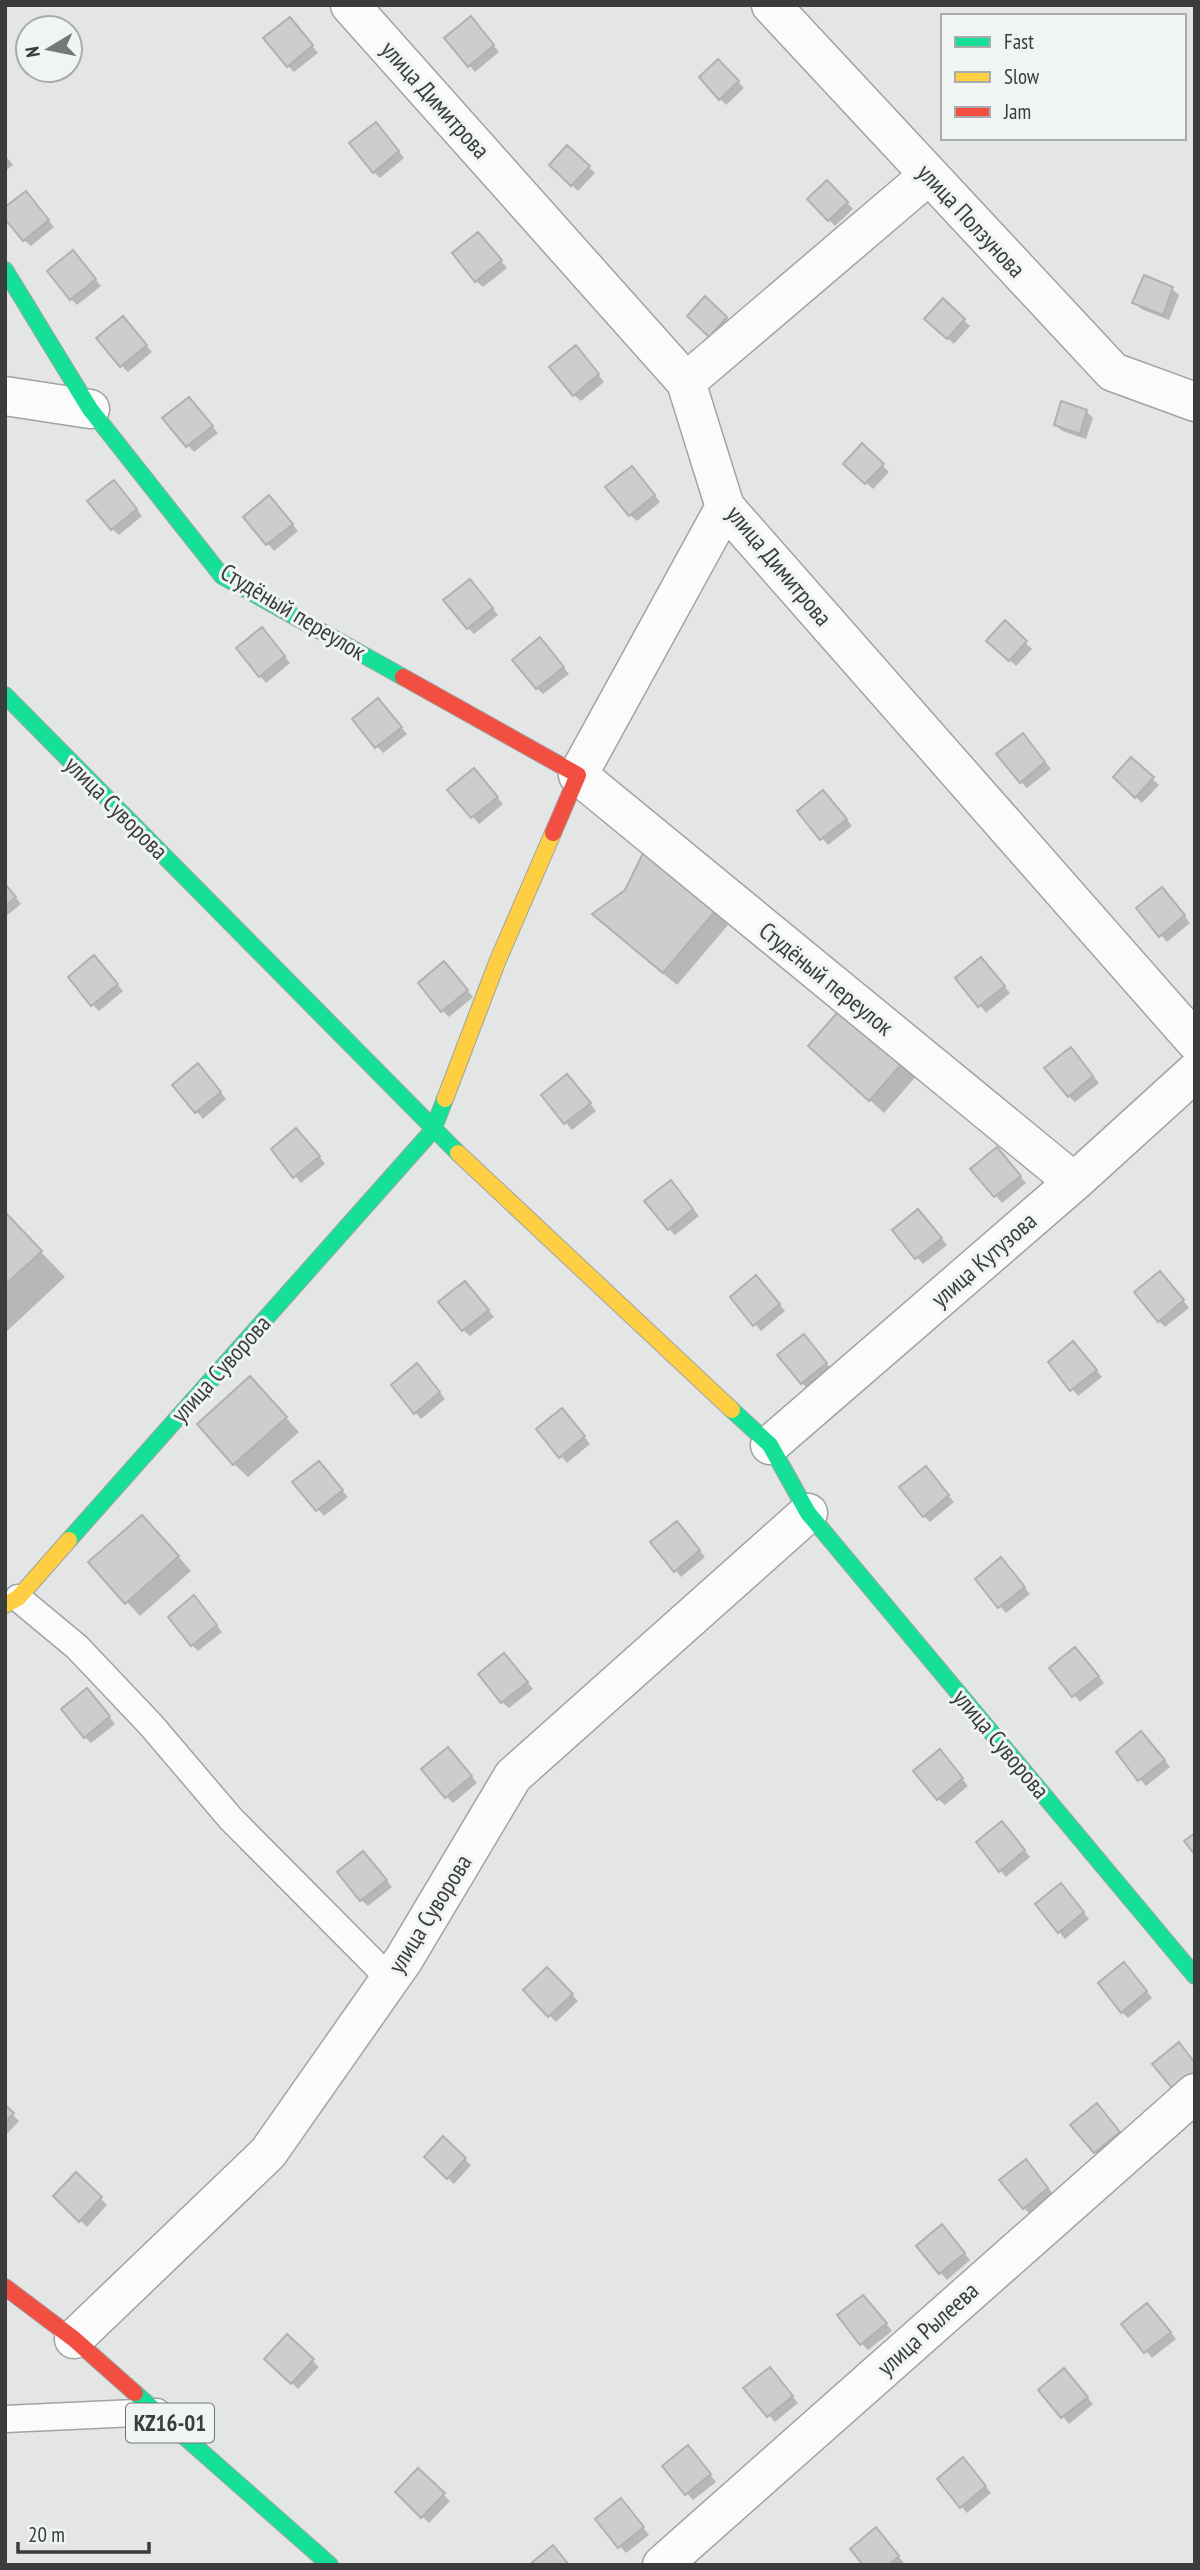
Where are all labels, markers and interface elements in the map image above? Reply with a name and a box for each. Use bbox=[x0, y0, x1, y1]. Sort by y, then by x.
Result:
north arrow bbox=[14, 14, 84, 84]
legend bbox=[941, 14, 1186, 140]
text: Fast bbox=[1004, 28, 1034, 55]
street label: улица Димитрова bbox=[374, 34, 496, 165]
text: N bbox=[20, 45, 45, 59]
text: Slow bbox=[1004, 63, 1040, 90]
text: Jam bbox=[1003, 98, 1031, 125]
street label: улица Ползунова bbox=[911, 157, 1032, 284]
street label: улица Димитрова bbox=[720, 499, 839, 632]
street label: Студёный переулок bbox=[215, 556, 372, 667]
street label: улица Суворова bbox=[58, 749, 175, 866]
street label: Студёный переулок bbox=[753, 915, 900, 1043]
street label: улица Кутузова bbox=[924, 1205, 1043, 1314]
street label: улица Суворова bbox=[164, 1308, 277, 1429]
street label: улица Суворова bbox=[946, 1682, 1056, 1805]
street label: улица Суворова bbox=[381, 1849, 478, 1979]
street label: улица Рылеева bbox=[870, 2275, 985, 2382]
road number: KZ16-01 bbox=[126, 2404, 214, 2442]
scale bar bbox=[18, 2510, 149, 2554]
text: 20 m bbox=[28, 2521, 65, 2548]

